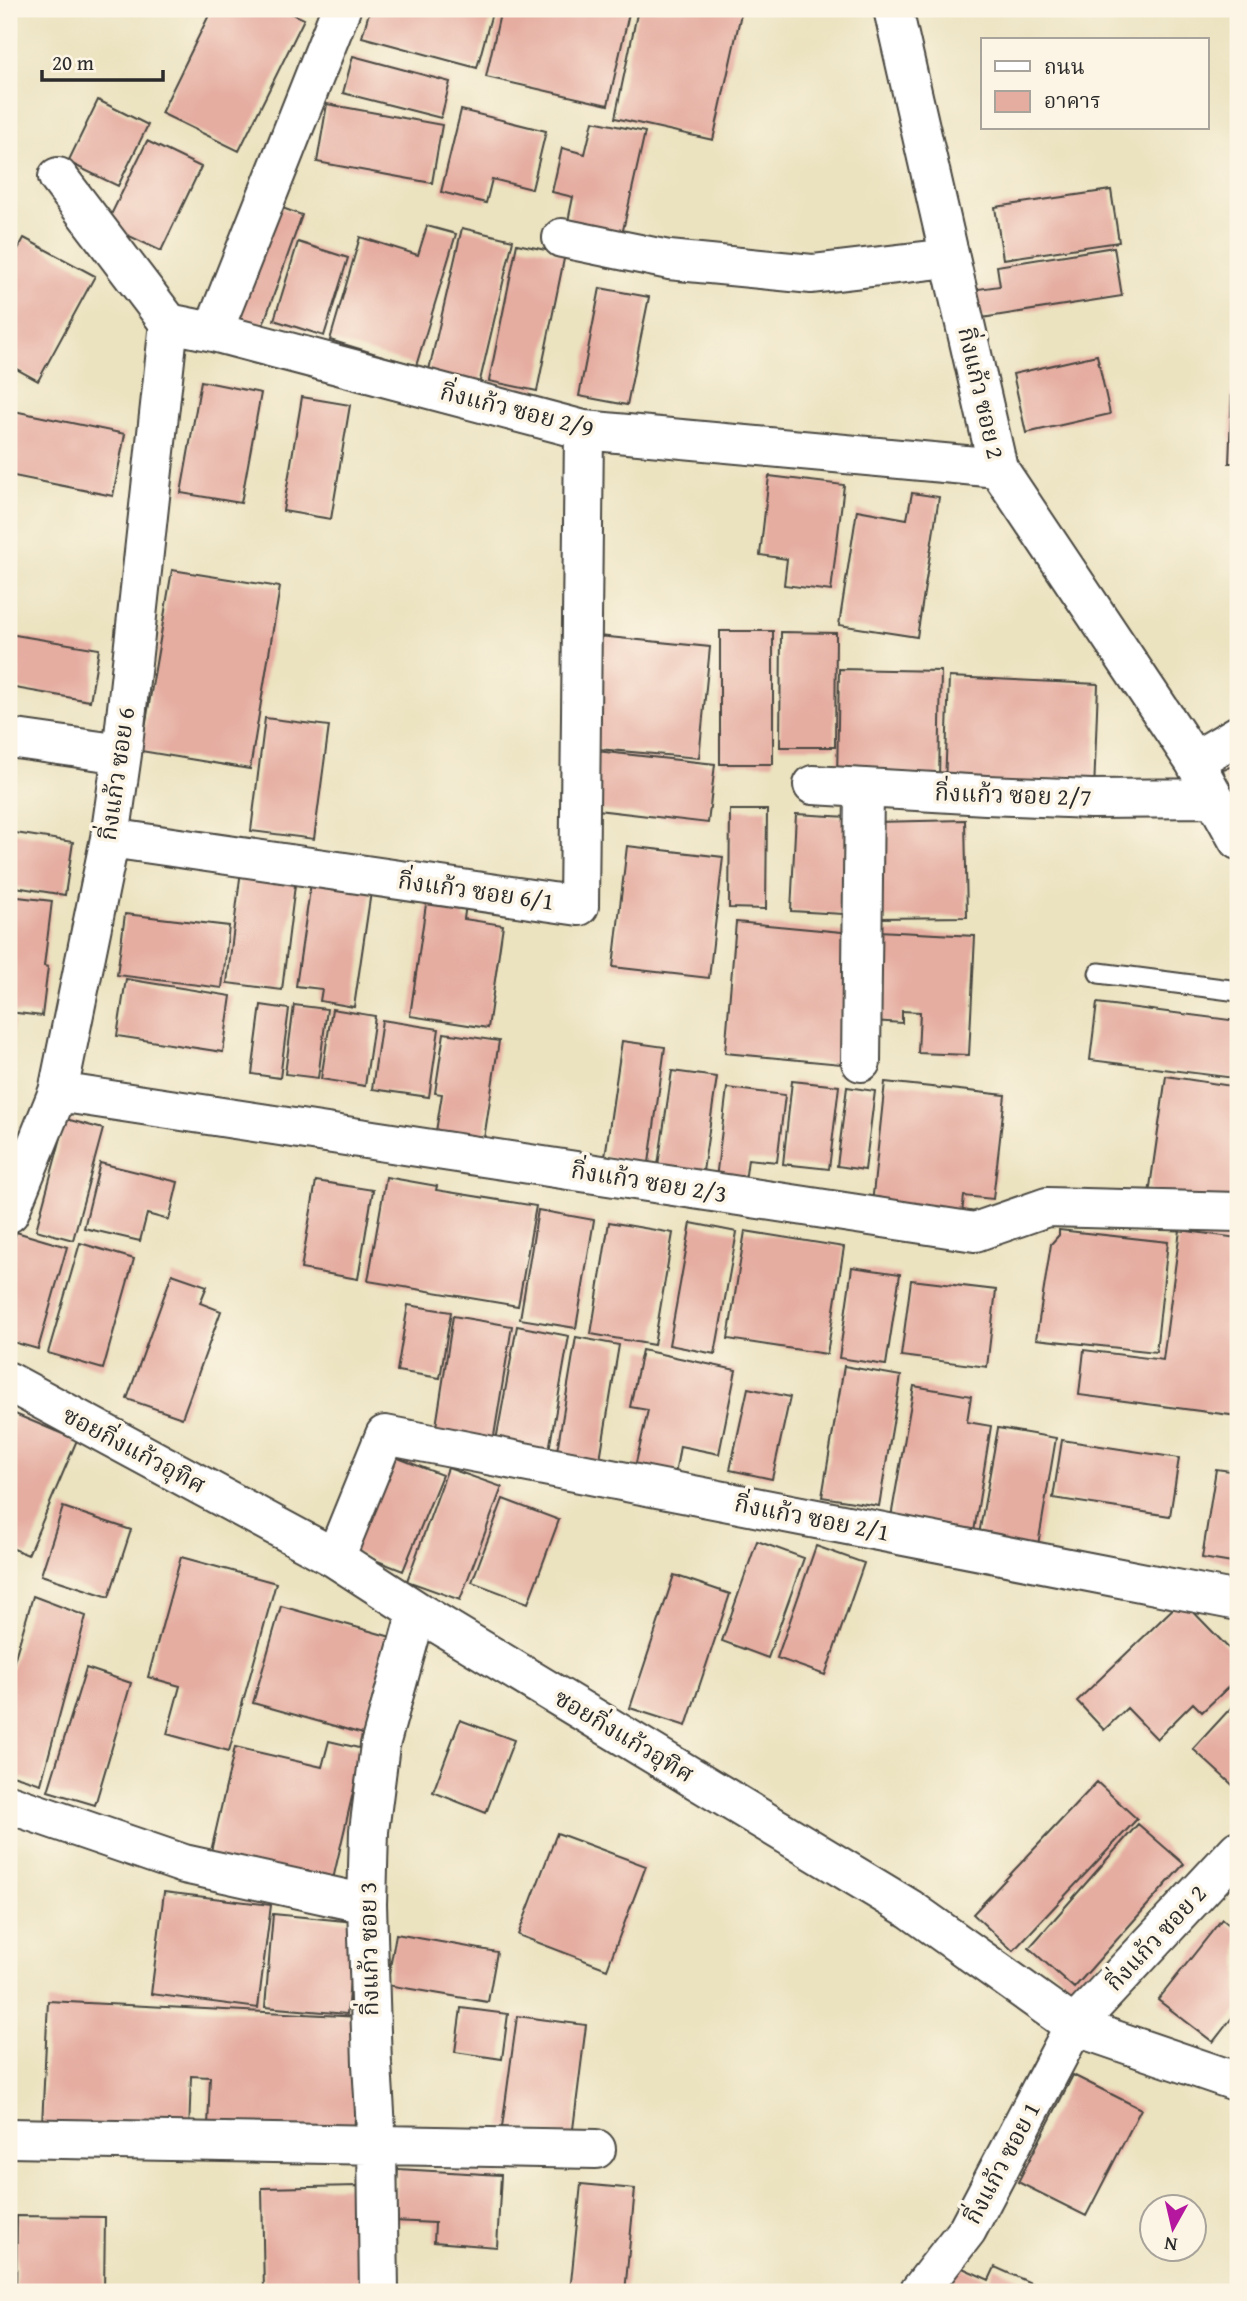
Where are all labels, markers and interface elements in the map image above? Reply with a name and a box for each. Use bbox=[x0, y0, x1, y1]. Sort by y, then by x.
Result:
scale bar bbox=[42, 38, 163, 82]
legend bbox=[981, 38, 1208, 130]
text: 20 m bbox=[52, 47, 94, 78]
text: ถนน bbox=[1044, 51, 1085, 82]
text: อาคาร bbox=[1044, 85, 1101, 116]
street label: กิ่งแก้ว ซอย 2 bbox=[949, 324, 1014, 462]
street label: กิ่งแก้ว ซอย 2/9 bbox=[437, 374, 598, 446]
street label: กิ่งแก้ว ซอย 6 bbox=[90, 705, 143, 843]
street label: กิ่งแก้ว ซอย 2/7 bbox=[934, 774, 1092, 815]
street label: กิ่งแก้ว ซอย 6/1 bbox=[396, 862, 556, 919]
street label: กิ่งแก้ว ซอย 2/3 bbox=[569, 1152, 729, 1211]
street label: ซอยกิ่งแก้วอุทิศ bbox=[57, 1397, 212, 1502]
street label: กิ่งแก้ว ซอย 2/1 bbox=[732, 1485, 893, 1550]
street label: ซอยกิ่งแก้วอุทิศ bbox=[548, 1680, 701, 1791]
street label: กิ่งแก้ว ซอย 2 bbox=[1097, 1877, 1214, 1999]
street label: กิ่งแก้ว ซอย 3 bbox=[350, 1882, 387, 2016]
street label: กิ่งแก้ว ซอย 1 bbox=[955, 2095, 1049, 2230]
north arrow bbox=[1138, 2192, 1208, 2262]
text: N bbox=[1162, 2230, 1179, 2260]

